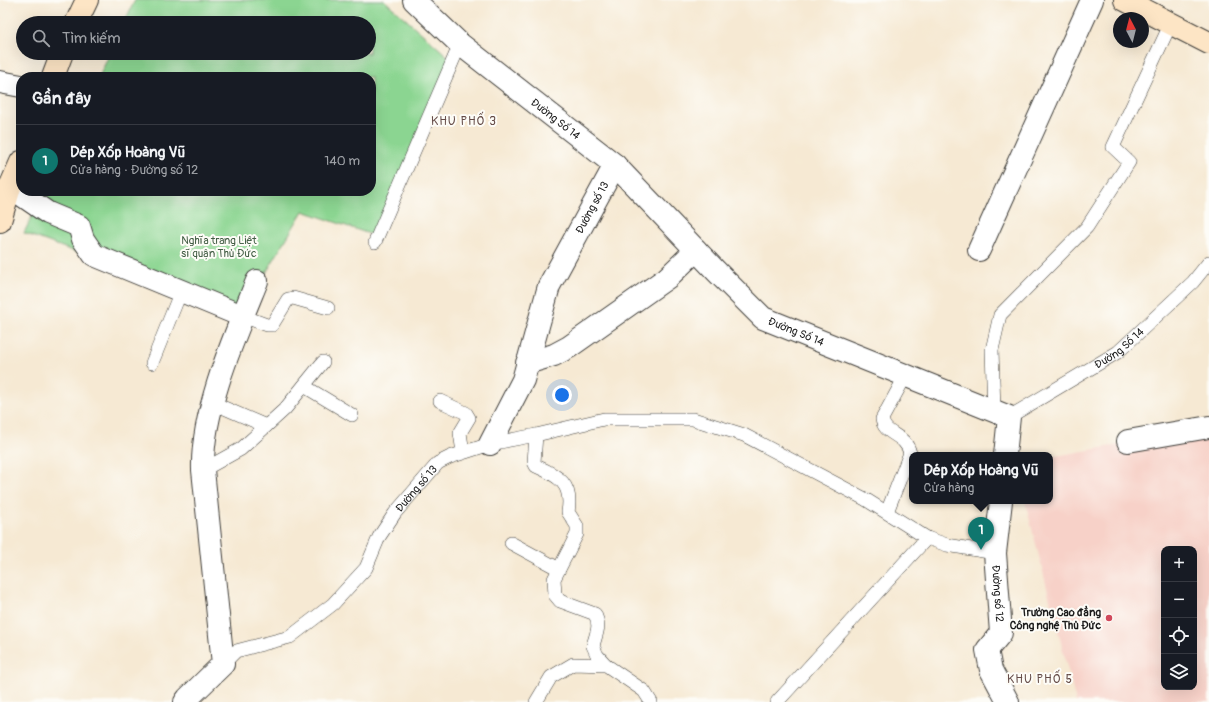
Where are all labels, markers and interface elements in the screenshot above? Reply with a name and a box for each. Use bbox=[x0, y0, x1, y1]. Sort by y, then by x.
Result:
north arrow bbox=[1113, 12, 1149, 48]
search box bbox=[16, 16, 376, 60]
icon: search bbox=[30, 27, 52, 49]
text: Tìm kiếm bbox=[62, 29, 121, 48]
text: Gần đây bbox=[32, 88, 91, 109]
street label: Đường Số 14 bbox=[528, 95, 583, 142]
district label: KHU PHỐ 3 bbox=[431, 111, 497, 129]
text: Dép Xốp Hoàng Vũ bbox=[70, 143, 185, 162]
text: 1 bbox=[42, 153, 48, 169]
text: 140 m bbox=[324, 153, 360, 169]
text: Cửa hàng · Đường số 12 bbox=[70, 162, 198, 178]
street label: Đường số 13 bbox=[572, 179, 611, 236]
park label: Nghĩa trang Liệt sĩ quận Thủ Đức bbox=[181, 234, 257, 260]
street label: Đường Số 14 bbox=[766, 314, 827, 349]
street label: Đường Số 14 bbox=[1092, 325, 1147, 371]
your location bbox=[552, 385, 572, 405]
popup bbox=[909, 452, 1053, 504]
text: Dép Xốp Hoàng Vũ bbox=[923, 461, 1039, 480]
street label: Đường số 13 bbox=[392, 463, 440, 514]
text: Cửa hàng bbox=[923, 480, 974, 496]
pin: 1 bbox=[968, 517, 994, 550]
map controls bbox=[1161, 546, 1197, 690]
button: + bbox=[1161, 546, 1197, 582]
street label: Đường số 12 bbox=[989, 564, 1007, 623]
button: − bbox=[1161, 582, 1197, 618]
place label: Trường Cao đẳng Công nghệ Thủ Đức bbox=[1010, 605, 1101, 632]
marker: Trường Cao đẳng Công nghệ Thủ Đức bbox=[1104, 613, 1114, 623]
button: locate bbox=[1161, 618, 1197, 654]
button: layers bbox=[1161, 654, 1197, 690]
district label: KHU PHỐ 5 bbox=[1007, 669, 1073, 687]

